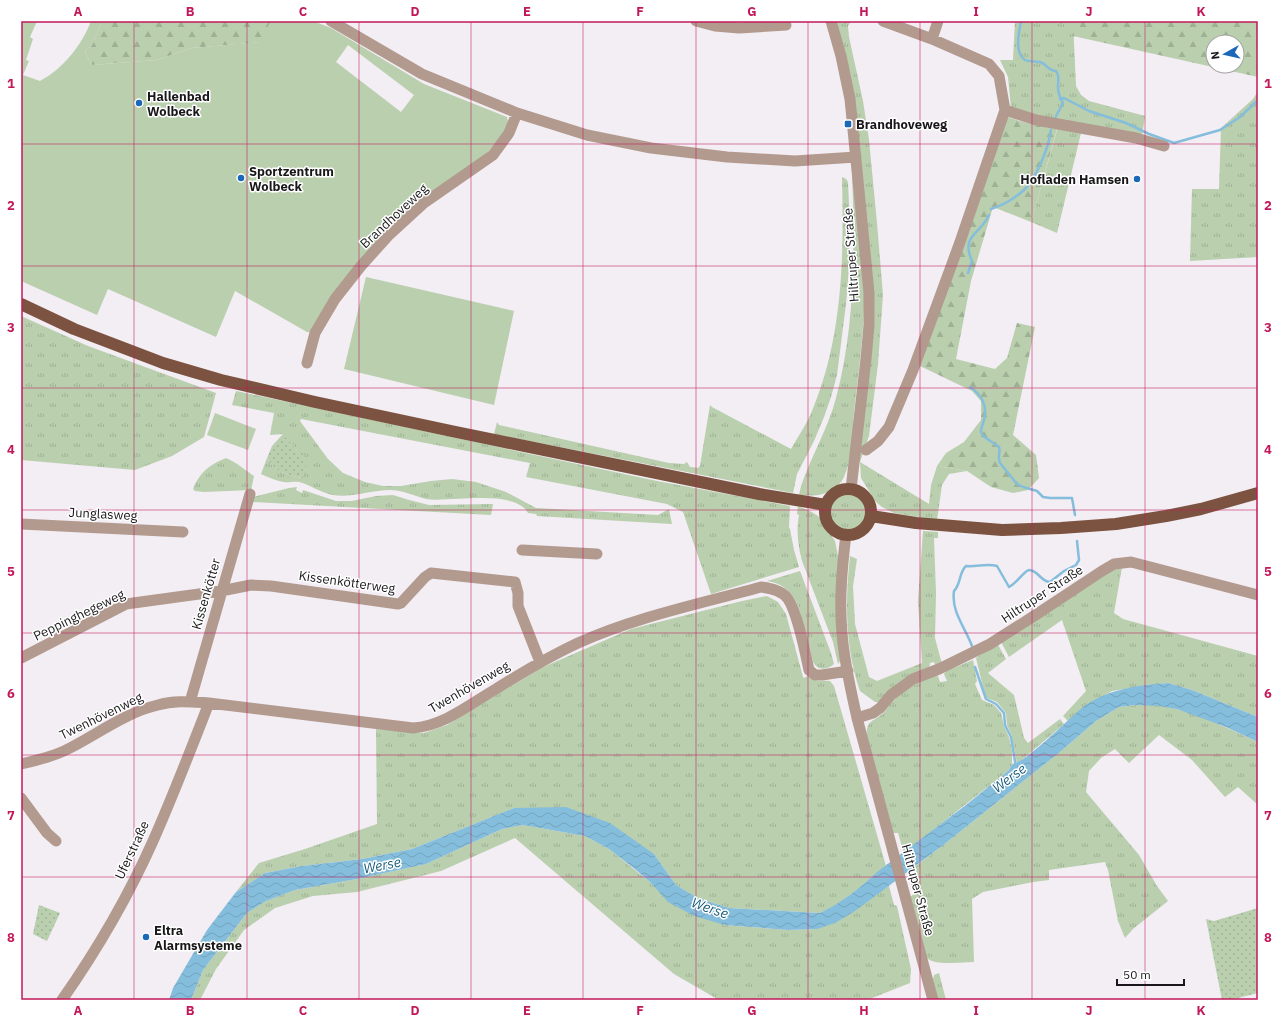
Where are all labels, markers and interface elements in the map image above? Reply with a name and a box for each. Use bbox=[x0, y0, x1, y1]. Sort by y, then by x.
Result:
text: A bbox=[74, 3, 83, 20]
text: B bbox=[186, 3, 195, 20]
text: C bbox=[299, 3, 308, 20]
text: D bbox=[410, 3, 420, 20]
text: E bbox=[523, 3, 531, 20]
text: F bbox=[636, 3, 644, 20]
text: G bbox=[747, 3, 757, 20]
text: H bbox=[859, 3, 869, 20]
text: I bbox=[973, 3, 979, 20]
text: J bbox=[1085, 3, 1093, 20]
text: K bbox=[1196, 3, 1206, 20]
north arrow bbox=[1205, 34, 1245, 74]
text: N bbox=[1208, 50, 1223, 60]
text: 1 bbox=[7, 75, 15, 92]
text: 1 bbox=[1264, 75, 1272, 92]
place label: Hallenbad Wolbeck bbox=[147, 88, 210, 120]
marker: Hallenbad Wolbeck bbox=[134, 98, 144, 108]
place label: Brandhoveweg bbox=[856, 116, 948, 133]
marker: Brandhoveweg bbox=[843, 119, 853, 129]
place label: Sportzentrum Wolbeck bbox=[249, 163, 334, 195]
place label: Hofladen Hamsen bbox=[1020, 171, 1129, 188]
marker: Sportzentrum Wolbeck bbox=[236, 173, 246, 183]
marker: Hofladen Hamsen bbox=[1132, 174, 1142, 184]
street label: Brandhoveweg bbox=[356, 180, 432, 252]
text: 2 bbox=[7, 197, 15, 214]
text: 2 bbox=[1264, 197, 1272, 214]
street label: Hiltruper Straße bbox=[839, 207, 863, 303]
text: 3 bbox=[7, 319, 15, 336]
text: 3 bbox=[1264, 319, 1272, 336]
text: 4 bbox=[7, 441, 15, 458]
text: 4 bbox=[1264, 441, 1272, 458]
street label: Junglasweg bbox=[68, 504, 138, 524]
street label: Kissenkötter bbox=[188, 556, 224, 632]
street label: Hiltruper Straße bbox=[998, 561, 1086, 627]
text: 5 bbox=[7, 563, 15, 580]
text: 5 bbox=[1264, 563, 1272, 580]
street label: Kissenkötterweg bbox=[298, 567, 397, 597]
street label: Peppinghegeweg bbox=[30, 585, 128, 644]
street label: Twenhövenweg bbox=[426, 657, 513, 717]
text: 6 bbox=[7, 685, 15, 702]
text: 6 bbox=[1264, 685, 1272, 702]
street label: Twenhövenweg bbox=[57, 688, 146, 743]
water label: Werse bbox=[988, 759, 1030, 797]
text: 7 bbox=[7, 807, 15, 824]
text: 7 bbox=[1264, 807, 1272, 824]
street label: Uferstraße bbox=[111, 818, 153, 882]
street label: Hiltruper Straße bbox=[898, 842, 938, 938]
water label: Werse bbox=[362, 853, 402, 877]
water label: Werse bbox=[689, 893, 731, 923]
place label: Eltra Alarmsysteme bbox=[154, 922, 242, 954]
text: 8 bbox=[7, 929, 15, 946]
text: 8 bbox=[1264, 929, 1272, 946]
marker: Eltra Alarmsysteme bbox=[141, 932, 151, 942]
scale bar bbox=[1117, 961, 1184, 987]
text: 50 m bbox=[1123, 967, 1151, 982]
text: A bbox=[74, 1002, 83, 1019]
text: B bbox=[186, 1002, 195, 1019]
text: C bbox=[299, 1002, 308, 1019]
text: D bbox=[410, 1002, 420, 1019]
text: E bbox=[523, 1002, 531, 1019]
text: F bbox=[636, 1002, 644, 1019]
text: G bbox=[747, 1002, 757, 1019]
text: H bbox=[859, 1002, 869, 1019]
text: I bbox=[973, 1002, 979, 1019]
text: J bbox=[1085, 1002, 1093, 1019]
text: K bbox=[1196, 1002, 1206, 1019]

